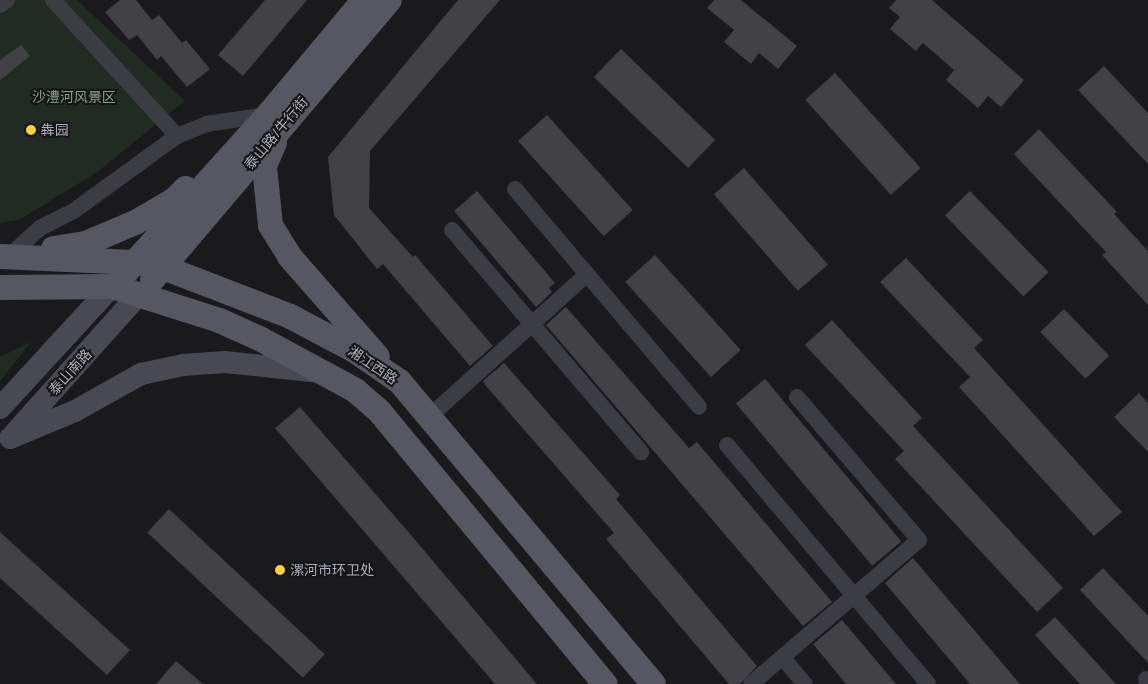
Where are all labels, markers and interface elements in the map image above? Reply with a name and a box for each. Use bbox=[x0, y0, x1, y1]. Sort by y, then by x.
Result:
park label: 沙澧河风景区 bbox=[32, 89, 116, 105]
street label: 泰山路/牛行街 bbox=[241, 93, 311, 173]
place label: 犇园 bbox=[41, 122, 69, 138]
marker: 犇园 bbox=[25, 124, 37, 136]
street label: 湘江西路 bbox=[345, 342, 401, 388]
street label: 泰山南路 bbox=[45, 346, 95, 398]
place label: 漯河市环卫处 bbox=[290, 562, 374, 578]
marker: 漯河市环卫处 bbox=[274, 564, 286, 576]

